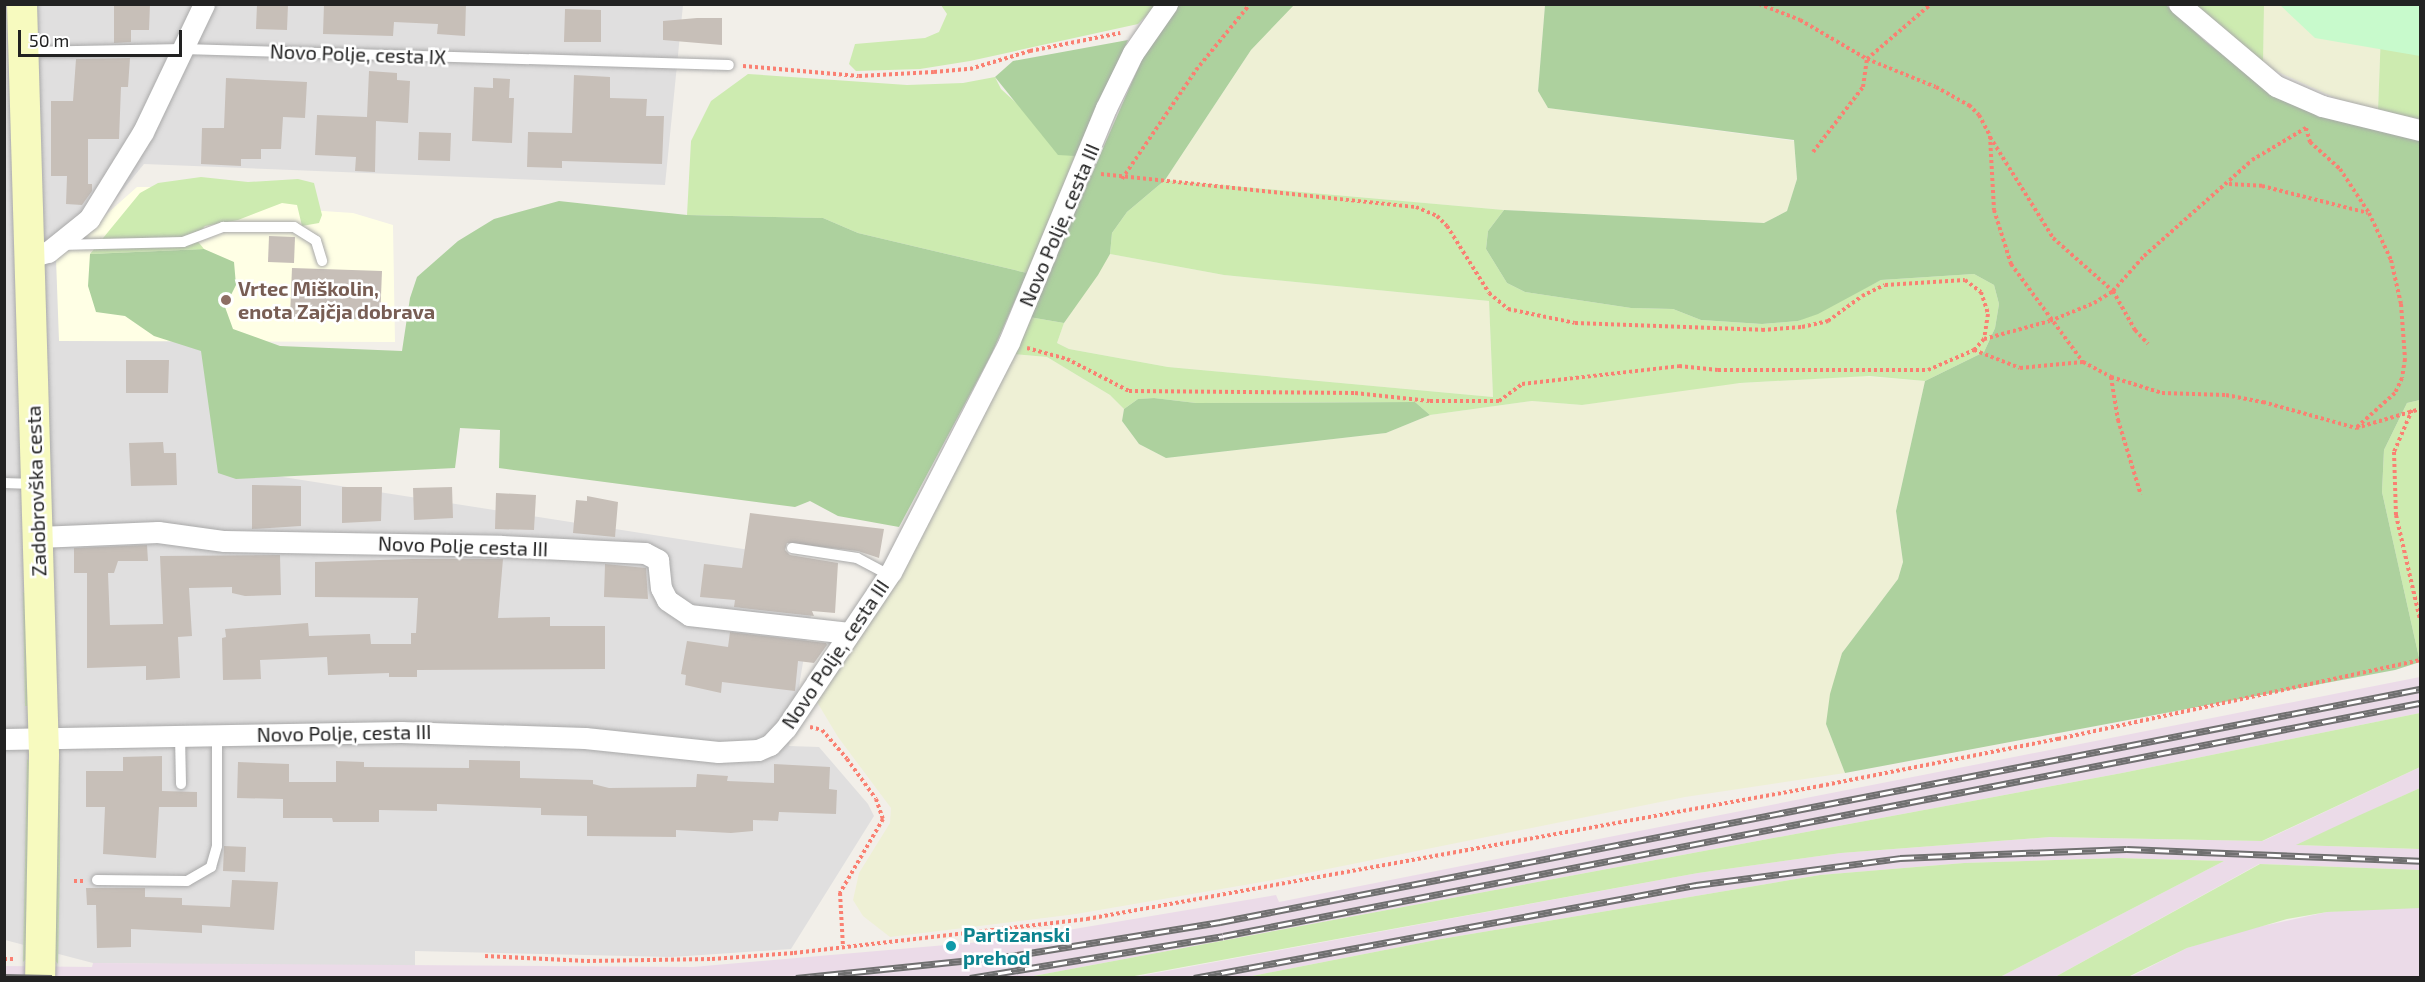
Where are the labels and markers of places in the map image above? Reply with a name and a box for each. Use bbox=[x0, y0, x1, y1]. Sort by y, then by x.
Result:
place label: Vrtec Miškolin, enota Zajčja dobrava bbox=[238, 276, 435, 323]
marker: Vrtec Miškolin, enota Zajčja dobrava bbox=[219, 293, 233, 307]
place label: Partizanski prehod bbox=[963, 922, 1070, 969]
marker: Partizanski prehod bbox=[944, 939, 958, 953]

